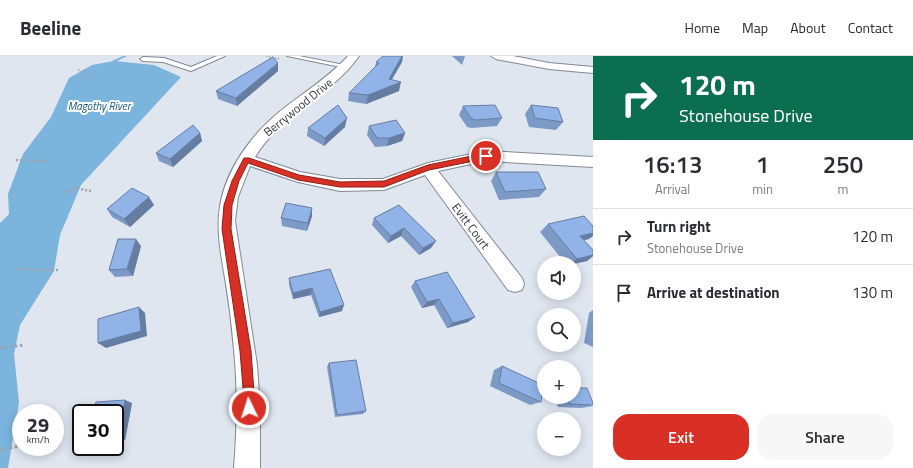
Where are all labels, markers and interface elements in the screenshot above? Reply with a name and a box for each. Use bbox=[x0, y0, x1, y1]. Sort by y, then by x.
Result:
text: Beeline bbox=[20, 13, 81, 42]
text: Home bbox=[685, 17, 720, 38]
text: Map bbox=[742, 17, 768, 38]
text: About bbox=[790, 17, 826, 38]
text: Contact bbox=[848, 17, 893, 38]
text: 120 m bbox=[679, 63, 756, 106]
icon: right bbox=[613, 72, 665, 124]
street label: Berrywood Drive bbox=[259, 73, 337, 141]
water label: Magothy River bbox=[68, 98, 132, 114]
text: Stonehouse Drive bbox=[679, 102, 813, 129]
pin bbox=[469, 139, 503, 173]
icon: arrive bbox=[475, 145, 497, 167]
text: 16:13 bbox=[643, 146, 702, 182]
text: 1 bbox=[756, 146, 769, 182]
text: 250 bbox=[823, 146, 863, 182]
text: Arrival bbox=[655, 179, 690, 199]
text: min bbox=[752, 179, 773, 199]
text: m bbox=[838, 179, 848, 199]
street label: Evitt Court bbox=[447, 199, 495, 254]
text: Turn right bbox=[647, 215, 711, 238]
text: 120 m bbox=[852, 225, 893, 248]
icon: right bbox=[613, 226, 635, 248]
text: Stonehouse Drive bbox=[647, 238, 744, 258]
map controls bbox=[537, 256, 581, 456]
button: sound bbox=[537, 256, 581, 300]
text: Arrive at destination bbox=[647, 281, 780, 304]
text: 130 m bbox=[852, 281, 893, 304]
icon: arrive bbox=[613, 282, 635, 304]
button: search bbox=[537, 308, 581, 352]
button: + bbox=[537, 360, 581, 404]
position arrow bbox=[228, 387, 270, 429]
speed limit sign: 30 bbox=[72, 404, 124, 456]
text: 29 bbox=[27, 409, 49, 440]
button: − bbox=[537, 412, 581, 456]
button: Exit bbox=[613, 414, 749, 460]
button: Share bbox=[757, 414, 893, 460]
text: km/h bbox=[27, 432, 49, 447]

